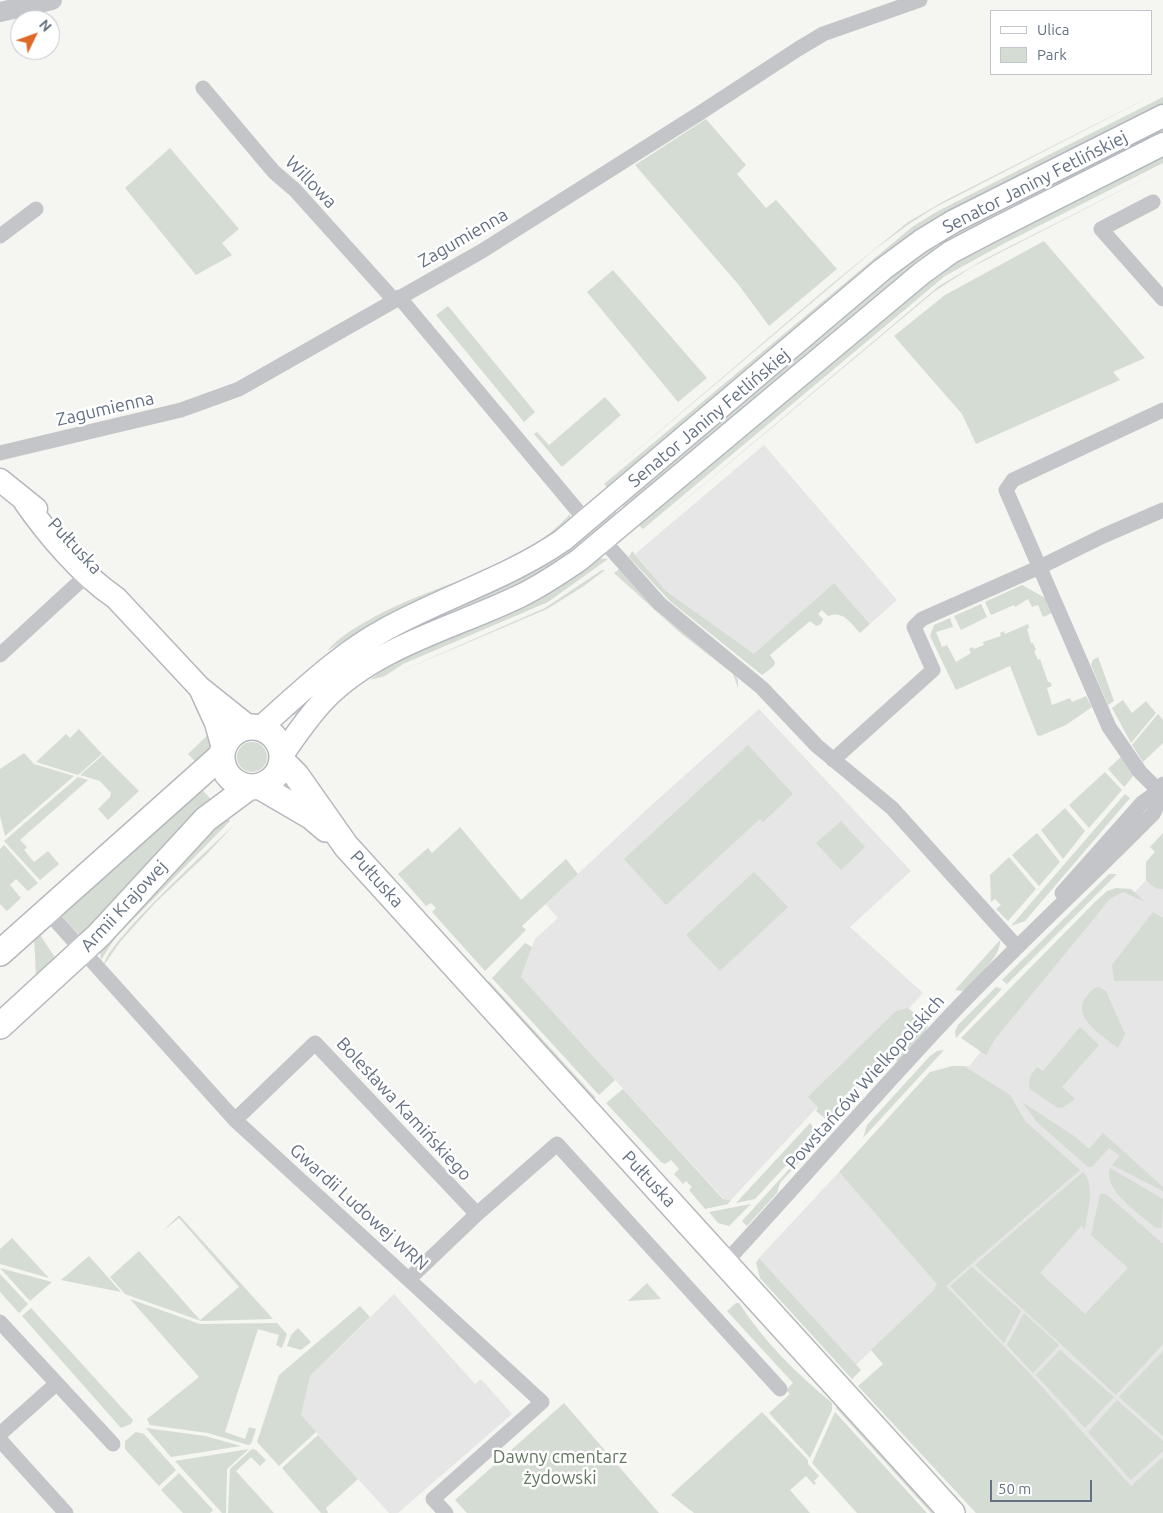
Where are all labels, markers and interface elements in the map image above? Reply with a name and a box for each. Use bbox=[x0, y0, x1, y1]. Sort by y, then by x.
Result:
north arrow bbox=[10, 10, 60, 60]
legend bbox=[990, 10, 1153, 75]
text: N bbox=[36, 16, 55, 35]
text: Ulica bbox=[1037, 21, 1069, 38]
text: Park bbox=[1037, 46, 1067, 63]
street label: Senator Janiny Fetlińskiej bbox=[939, 126, 1131, 238]
street label: Willowa bbox=[281, 151, 341, 213]
street label: Zagumienna bbox=[414, 204, 512, 272]
street label: Senator Janiny Fetlińskiej bbox=[624, 344, 794, 492]
street label: Zagumienna bbox=[54, 387, 156, 431]
street label: Pułtuska bbox=[43, 513, 107, 579]
street label: Pułtuska bbox=[346, 846, 408, 912]
street label: Armii Krajowej bbox=[76, 856, 172, 956]
street label: Powstańców Wielkopolskich bbox=[781, 990, 949, 1174]
street label: Bolesława Kamińskiego bbox=[332, 1033, 476, 1185]
street label: Gwardii Ludowej WRN bbox=[285, 1139, 433, 1275]
street label: Pułtuska bbox=[617, 1146, 681, 1212]
park label: Dawny cmentarz żydowski bbox=[493, 1446, 627, 1488]
scale bar bbox=[993, 1470, 1096, 1502]
text: 50 m bbox=[998, 1480, 1031, 1497]

